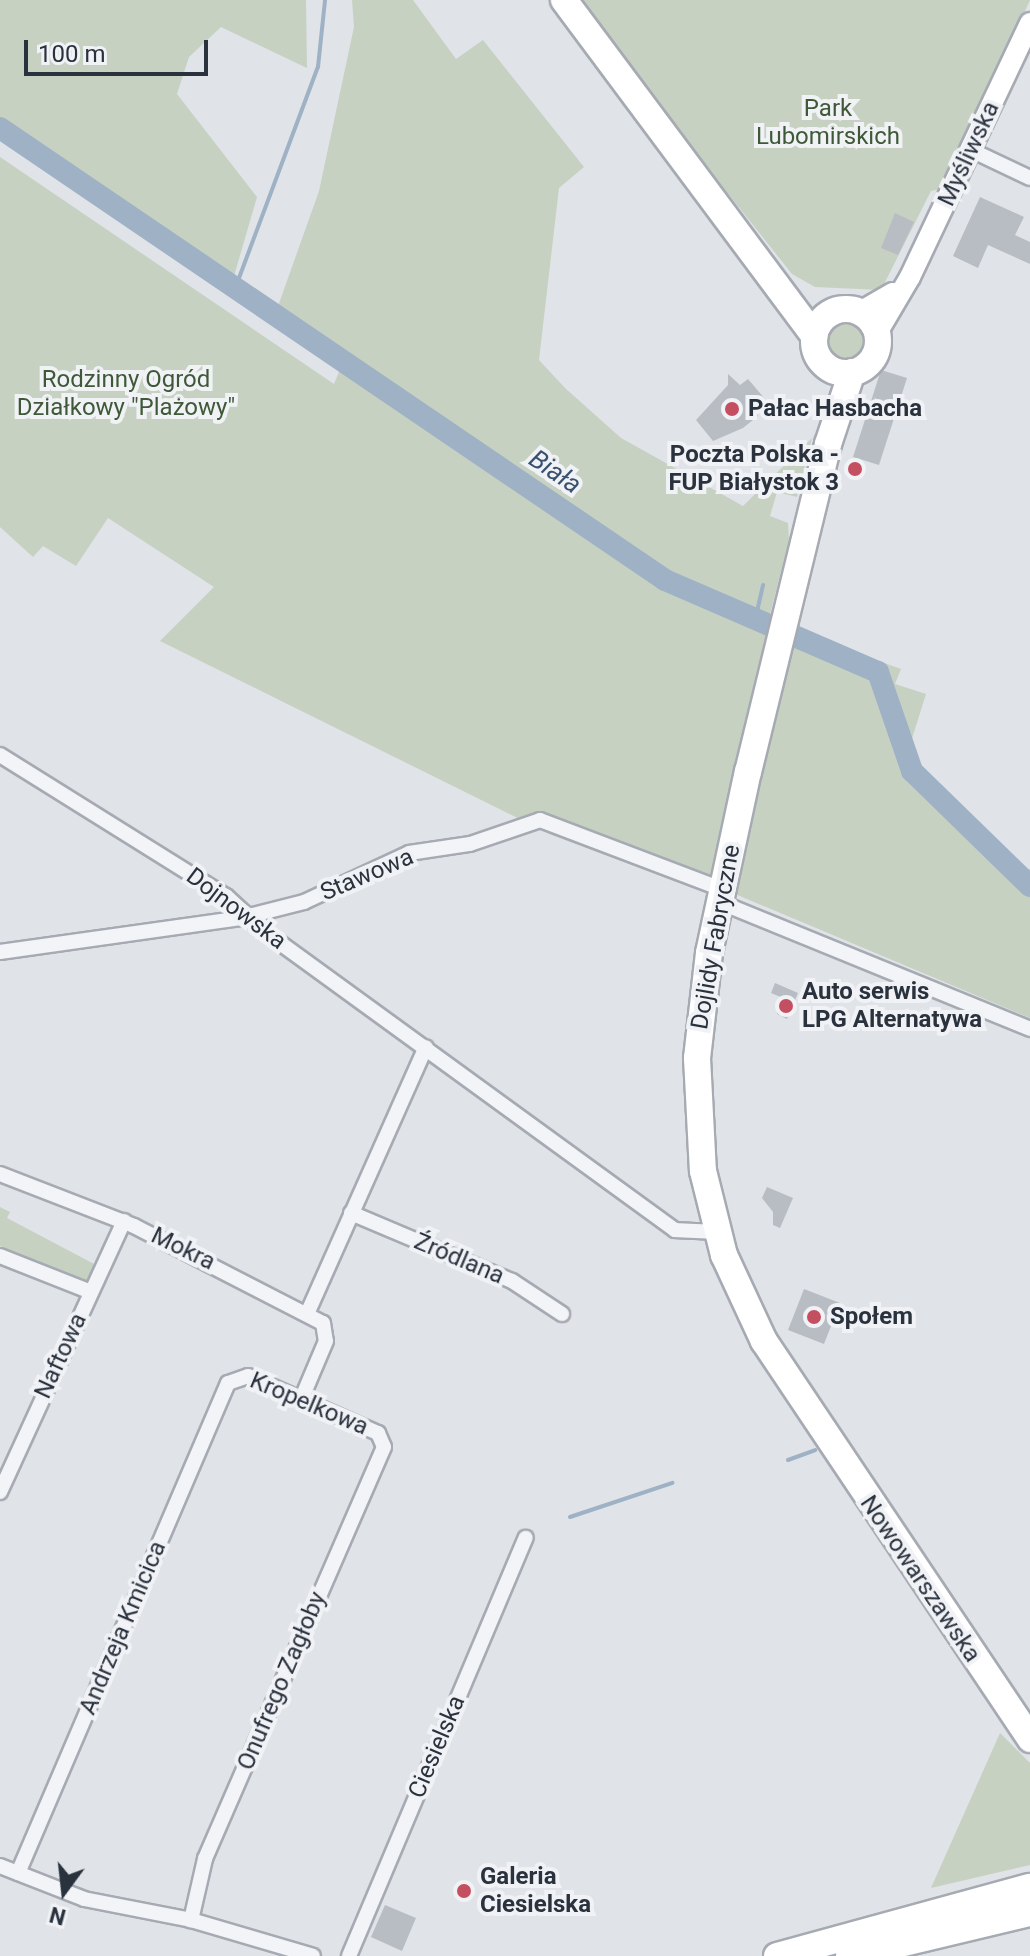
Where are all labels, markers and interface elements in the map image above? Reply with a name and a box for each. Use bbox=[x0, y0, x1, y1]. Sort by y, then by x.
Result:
scale bar bbox=[28, 24, 212, 74]
text: 100 m bbox=[38, 40, 105, 68]
park label: Park Lubomirskich bbox=[756, 95, 900, 151]
street label: Myśliwska bbox=[932, 97, 1006, 211]
park label: Rodzinny Ogród Działkowy "Plażowy" bbox=[17, 366, 235, 422]
place label: Pałac Hasbacha bbox=[748, 395, 922, 423]
marker: Pałac Hasbacha bbox=[723, 400, 741, 418]
place label: Poczta Polska - FUP Białystok 3 bbox=[668, 441, 839, 497]
water label: Biała bbox=[523, 443, 587, 501]
marker: Poczta Polska - FUP Białystok 3 bbox=[846, 460, 864, 478]
street label: Dojlidy Fabryczne bbox=[686, 842, 746, 1032]
street label: Stawowa bbox=[316, 843, 418, 907]
street label: Dojnowska bbox=[180, 862, 292, 956]
place label: Auto serwis LPG Alternatywa bbox=[802, 978, 982, 1034]
marker: Auto serwis LPG Alternatywa bbox=[777, 997, 795, 1015]
street label: Mokra bbox=[146, 1221, 220, 1277]
street label: Źródlana bbox=[410, 1227, 508, 1291]
place label: Społem bbox=[830, 1303, 913, 1331]
marker: Społem bbox=[805, 1308, 823, 1326]
street label: Naftowa bbox=[29, 1309, 93, 1403]
street label: Kropelkowa bbox=[246, 1366, 372, 1442]
street label: Nowowarszawska bbox=[854, 1490, 986, 1668]
street label: Andrzeja Kmicica bbox=[74, 1537, 172, 1719]
street label: Onufrego Zagłoby bbox=[231, 1588, 333, 1774]
street label: Ciesielska bbox=[403, 1691, 471, 1803]
north arrow bbox=[24, 1852, 104, 1932]
place label: Galeria Ciesielska bbox=[480, 1863, 591, 1919]
marker: Galeria Ciesielska bbox=[455, 1882, 473, 1900]
text: N bbox=[47, 1902, 68, 1930]

